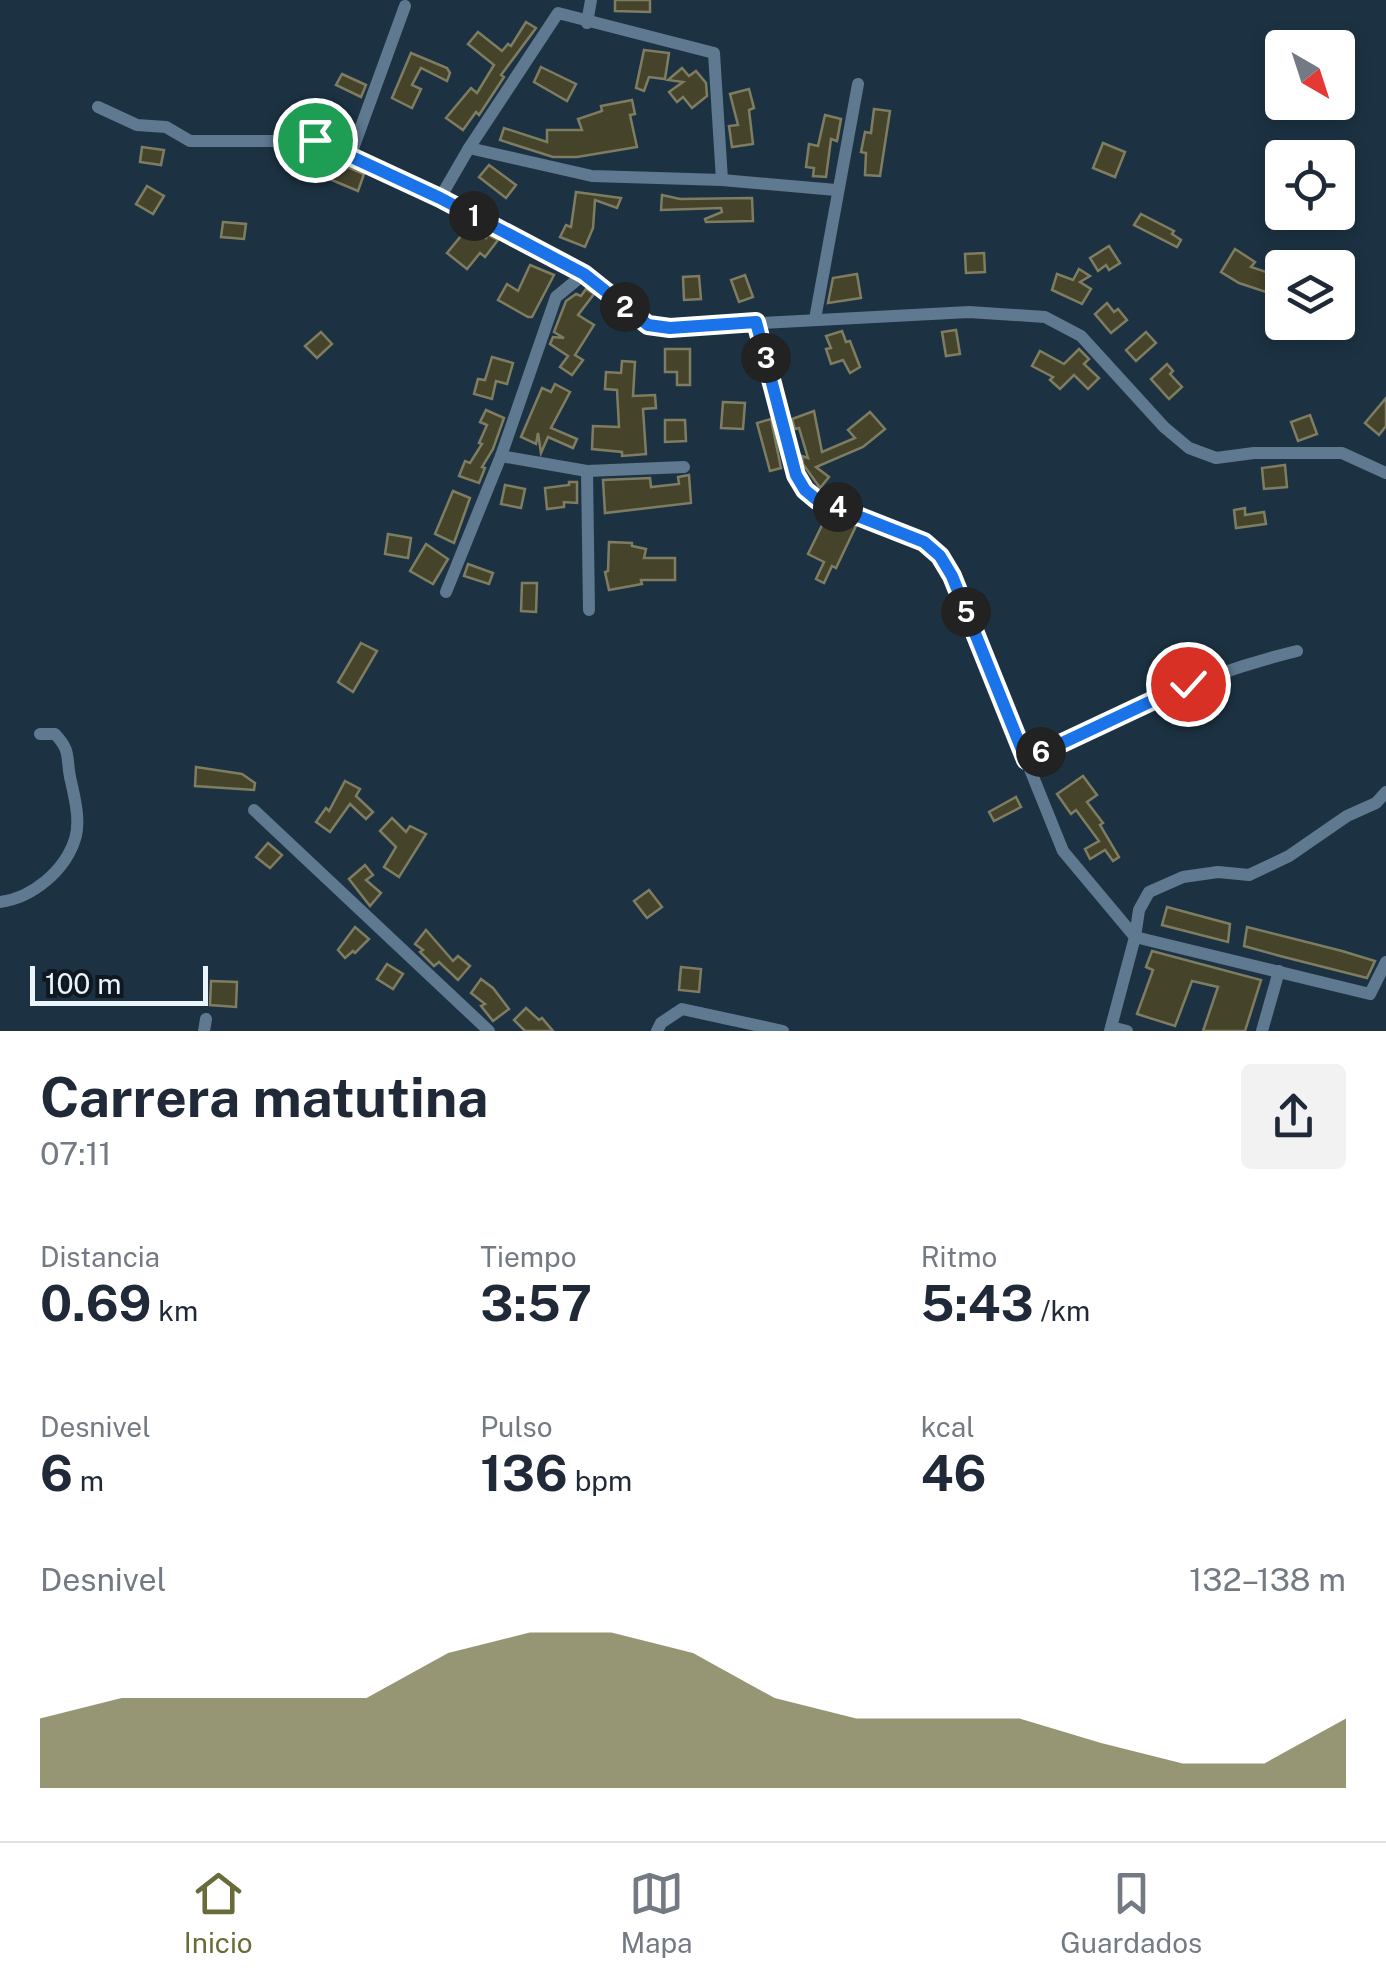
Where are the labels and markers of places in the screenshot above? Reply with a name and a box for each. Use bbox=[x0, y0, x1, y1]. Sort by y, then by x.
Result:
pin bbox=[273, 98, 358, 183]
pin: 1 bbox=[449, 191, 499, 241]
pin: 2 bbox=[600, 282, 650, 332]
pin: 3 bbox=[741, 333, 791, 383]
pin: 4 bbox=[813, 482, 863, 532]
pin: 5 bbox=[941, 587, 991, 637]
pin bbox=[1146, 642, 1231, 727]
pin: 6 bbox=[1016, 727, 1066, 777]

